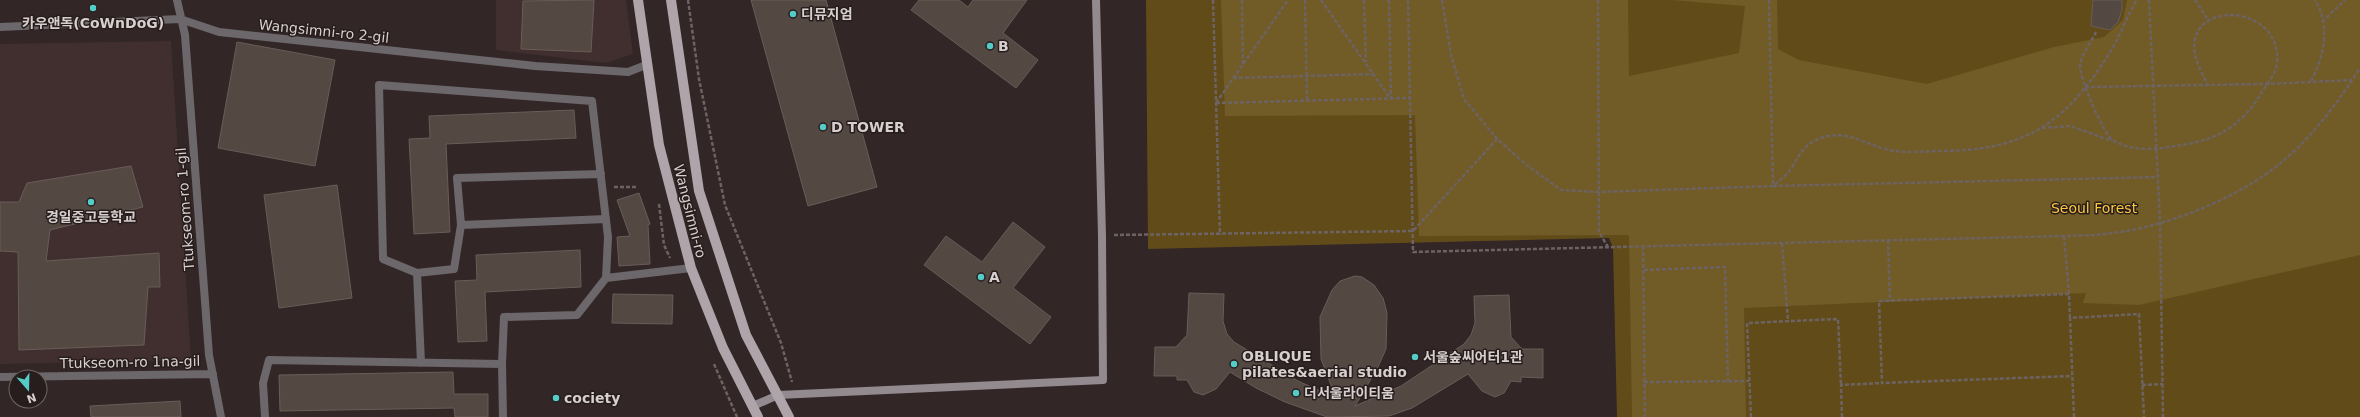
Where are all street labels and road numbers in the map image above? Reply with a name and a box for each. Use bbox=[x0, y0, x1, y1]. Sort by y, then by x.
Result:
street label: Wangsimni-ro 2-gil bbox=[258, 16, 390, 46]
street label: Ttukseom-ro 1-gil bbox=[173, 147, 197, 272]
street label: Wangsimni-ro bbox=[671, 163, 709, 259]
street label: Ttukseom-ro 1na-gil bbox=[59, 353, 200, 371]

